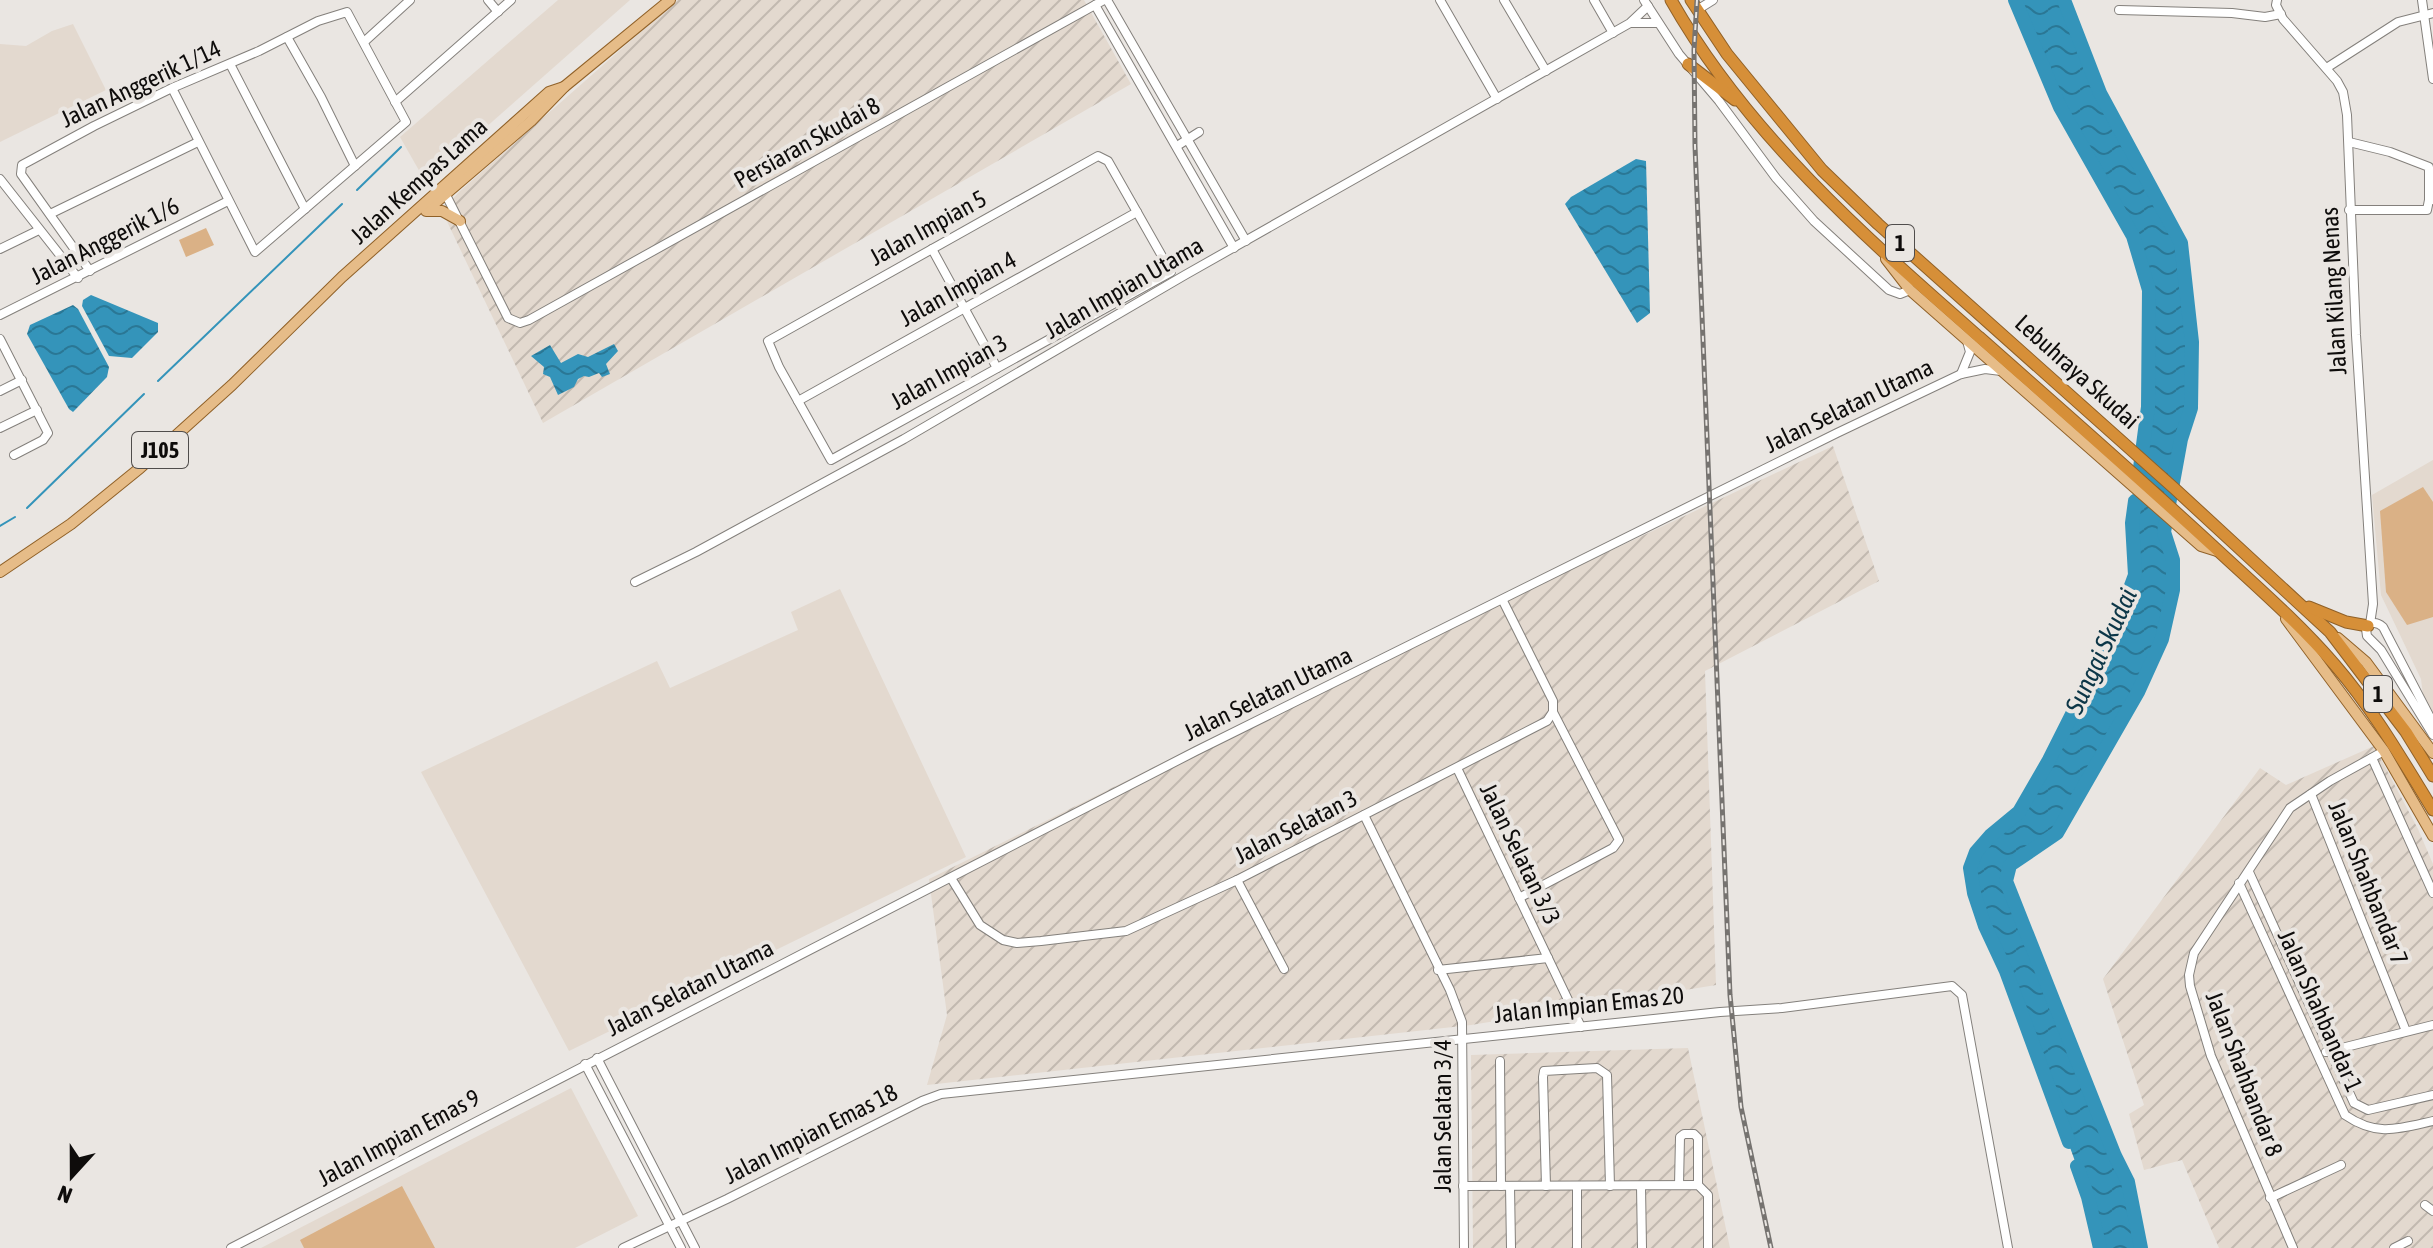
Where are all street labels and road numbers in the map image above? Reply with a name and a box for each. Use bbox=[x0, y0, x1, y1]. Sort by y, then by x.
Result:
street label: Jalan Anggerik 1/14 bbox=[56, 35, 225, 132]
street label: Persiaran Skudai 8 bbox=[729, 91, 884, 194]
street label: Jalan Kempas Lama bbox=[345, 112, 492, 249]
street label: Jalan Impian 5 bbox=[865, 184, 991, 271]
street label: Jalan Anggerik 1/6 bbox=[26, 192, 183, 289]
street label: Jalan Kilang Nenas bbox=[2316, 207, 2351, 375]
road number: 1 bbox=[1886, 225, 1914, 261]
street label: Jalan Impian Utama bbox=[1040, 231, 1208, 344]
street label: Jalan Impian 4 bbox=[895, 245, 1021, 332]
street label: Lebuhraya Skudai bbox=[2010, 309, 2145, 434]
street label: Jalan Impian 3 bbox=[886, 328, 1012, 415]
street label: Jalan Selatan Utama bbox=[1760, 353, 1937, 458]
road number: J105 bbox=[132, 432, 188, 468]
street label: Jalan Selatan Utama bbox=[1179, 641, 1356, 746]
road number: 1 bbox=[2364, 676, 2392, 712]
street label: Jalan Selatan 3/3 bbox=[1475, 779, 1566, 929]
street label: Jalan Selatan 3 bbox=[1230, 784, 1362, 869]
street label: Jalan Shahbandar 7 bbox=[2323, 797, 2414, 969]
street label: Jalan Shahbandar 1 bbox=[2273, 926, 2368, 1096]
street label: Jalan Selatan Utama bbox=[602, 934, 778, 1041]
street label: Jalan Impian Emas 20 bbox=[1493, 981, 1685, 1028]
street label: Jalan Shahbandar 8 bbox=[2201, 988, 2288, 1160]
street label: Jalan Selatan 3/4 bbox=[1429, 1039, 1456, 1193]
street label: Jalan Impian Emas 18 bbox=[720, 1078, 902, 1189]
street label: Jalan Impian Emas 9 bbox=[313, 1084, 484, 1192]

